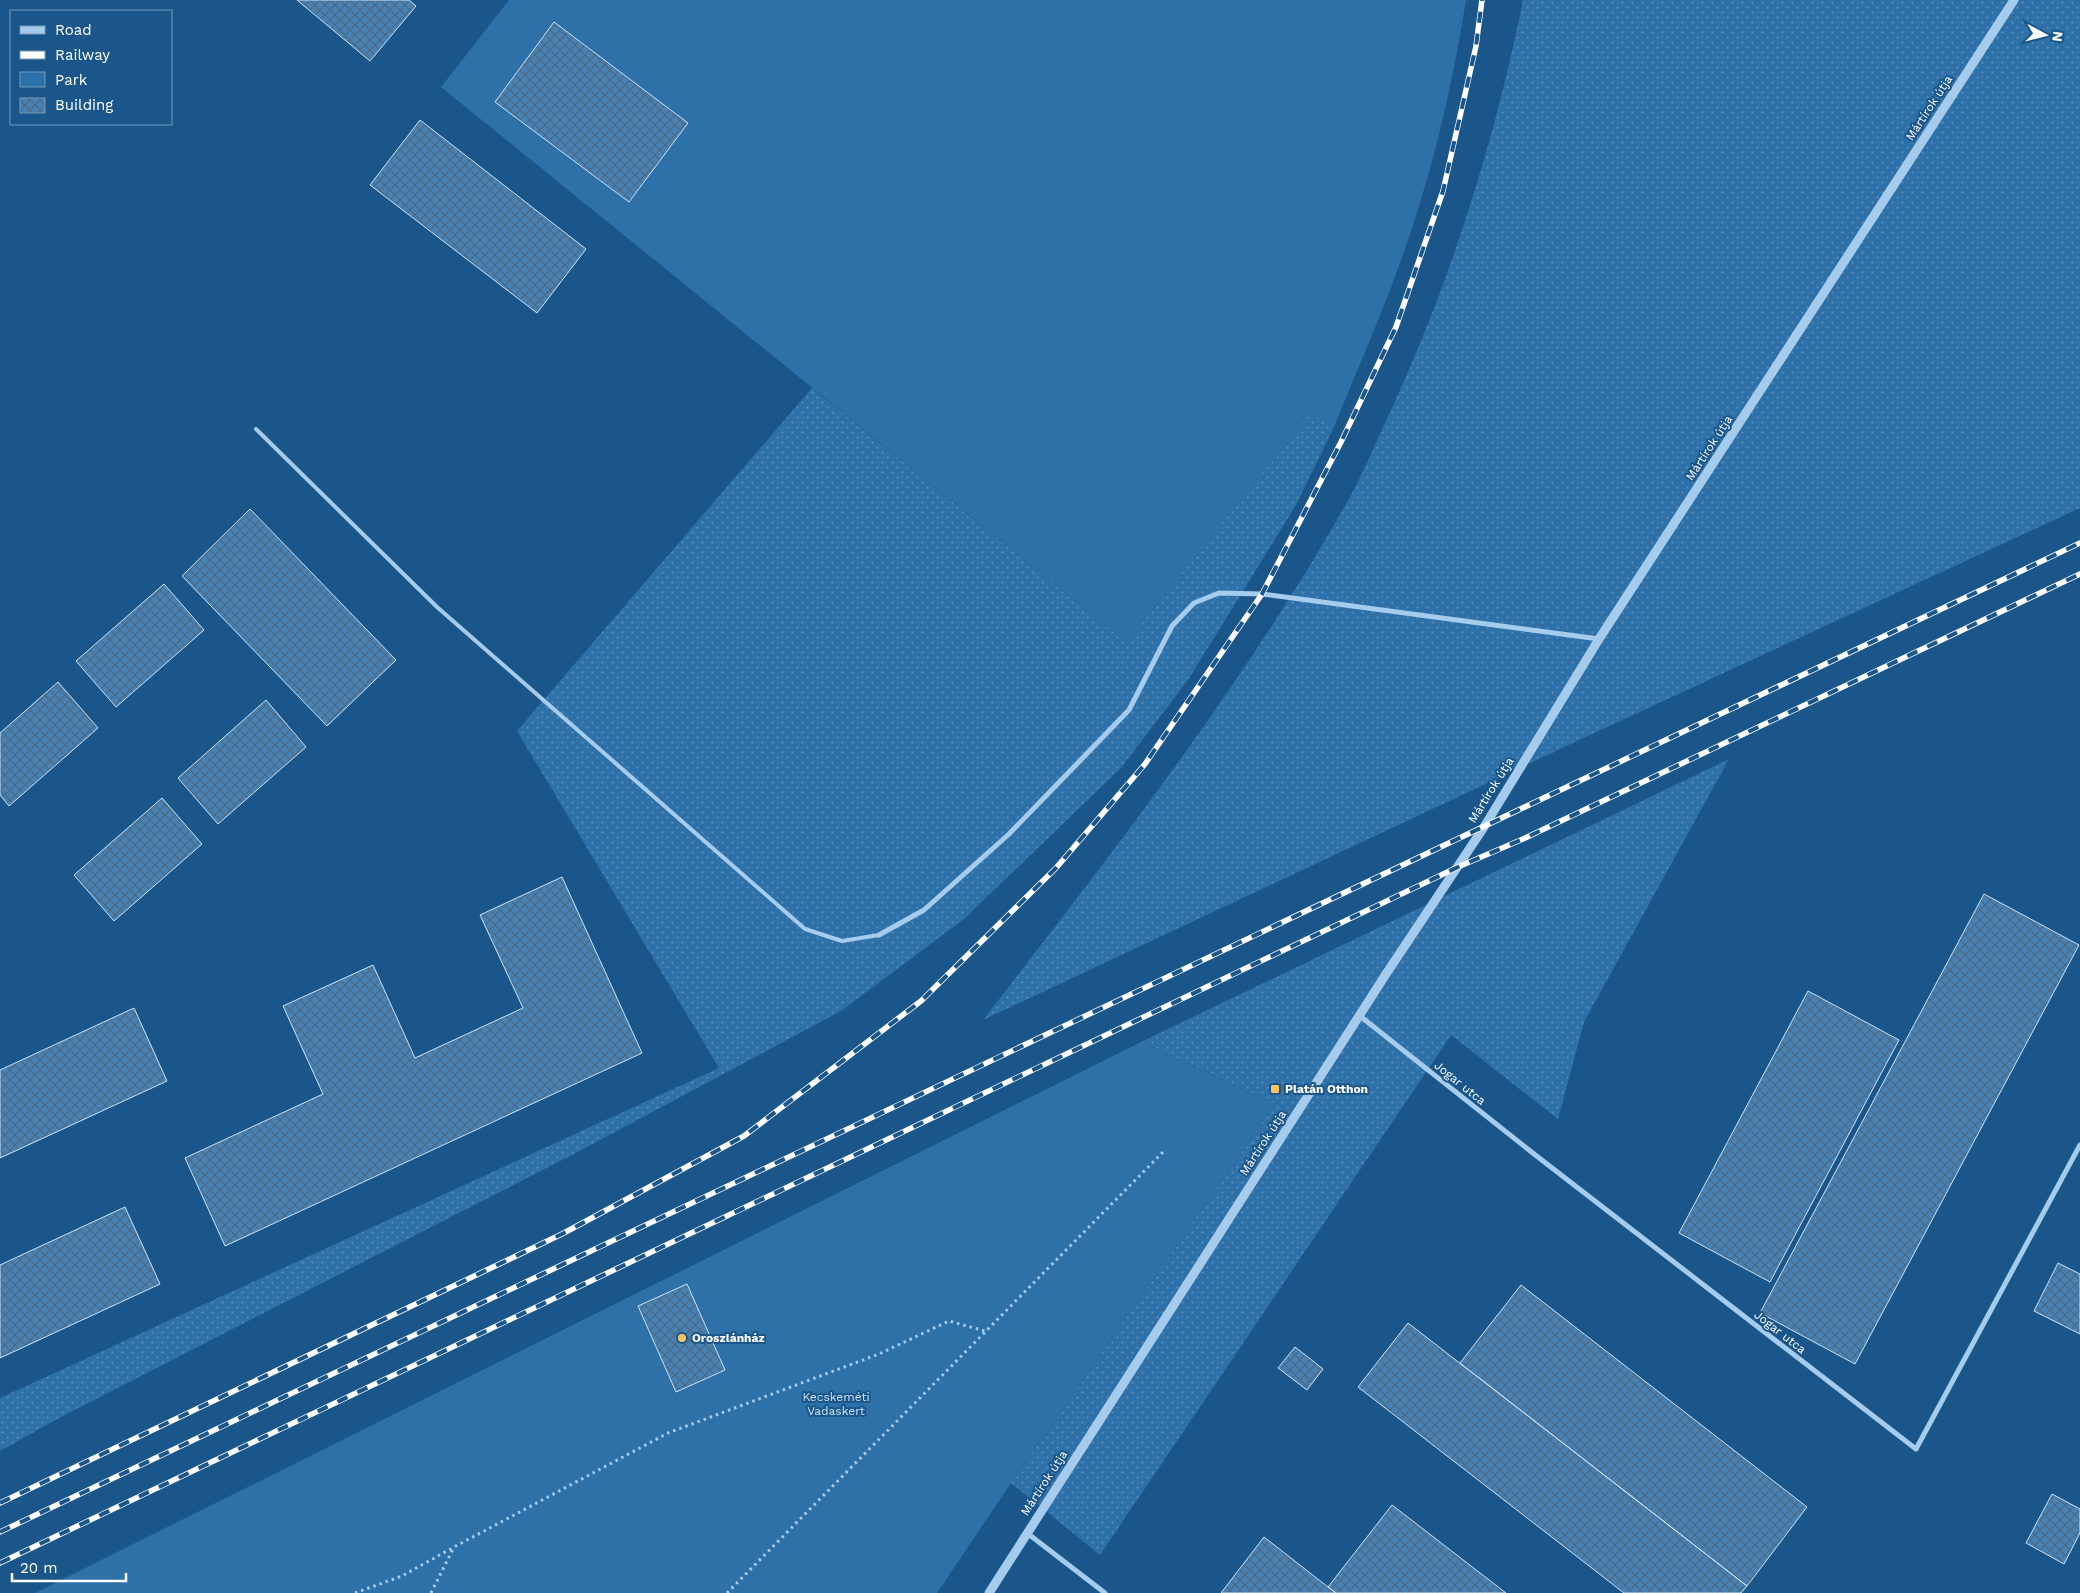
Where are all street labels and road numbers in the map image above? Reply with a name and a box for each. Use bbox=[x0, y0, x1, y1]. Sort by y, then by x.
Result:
street label: Mártírok útja bbox=[1903, 73, 1955, 143]
street label: Mártírok útja bbox=[1683, 413, 1735, 483]
street label: Mártírok útja bbox=[1465, 754, 1517, 825]
street label: Jogar utca bbox=[1432, 1058, 1489, 1108]
street label: Mártírok útja bbox=[1237, 1108, 1289, 1178]
street label: Jogar utca bbox=[1751, 1307, 1809, 1357]
street label: Mártírok útja bbox=[1018, 1448, 1070, 1518]

